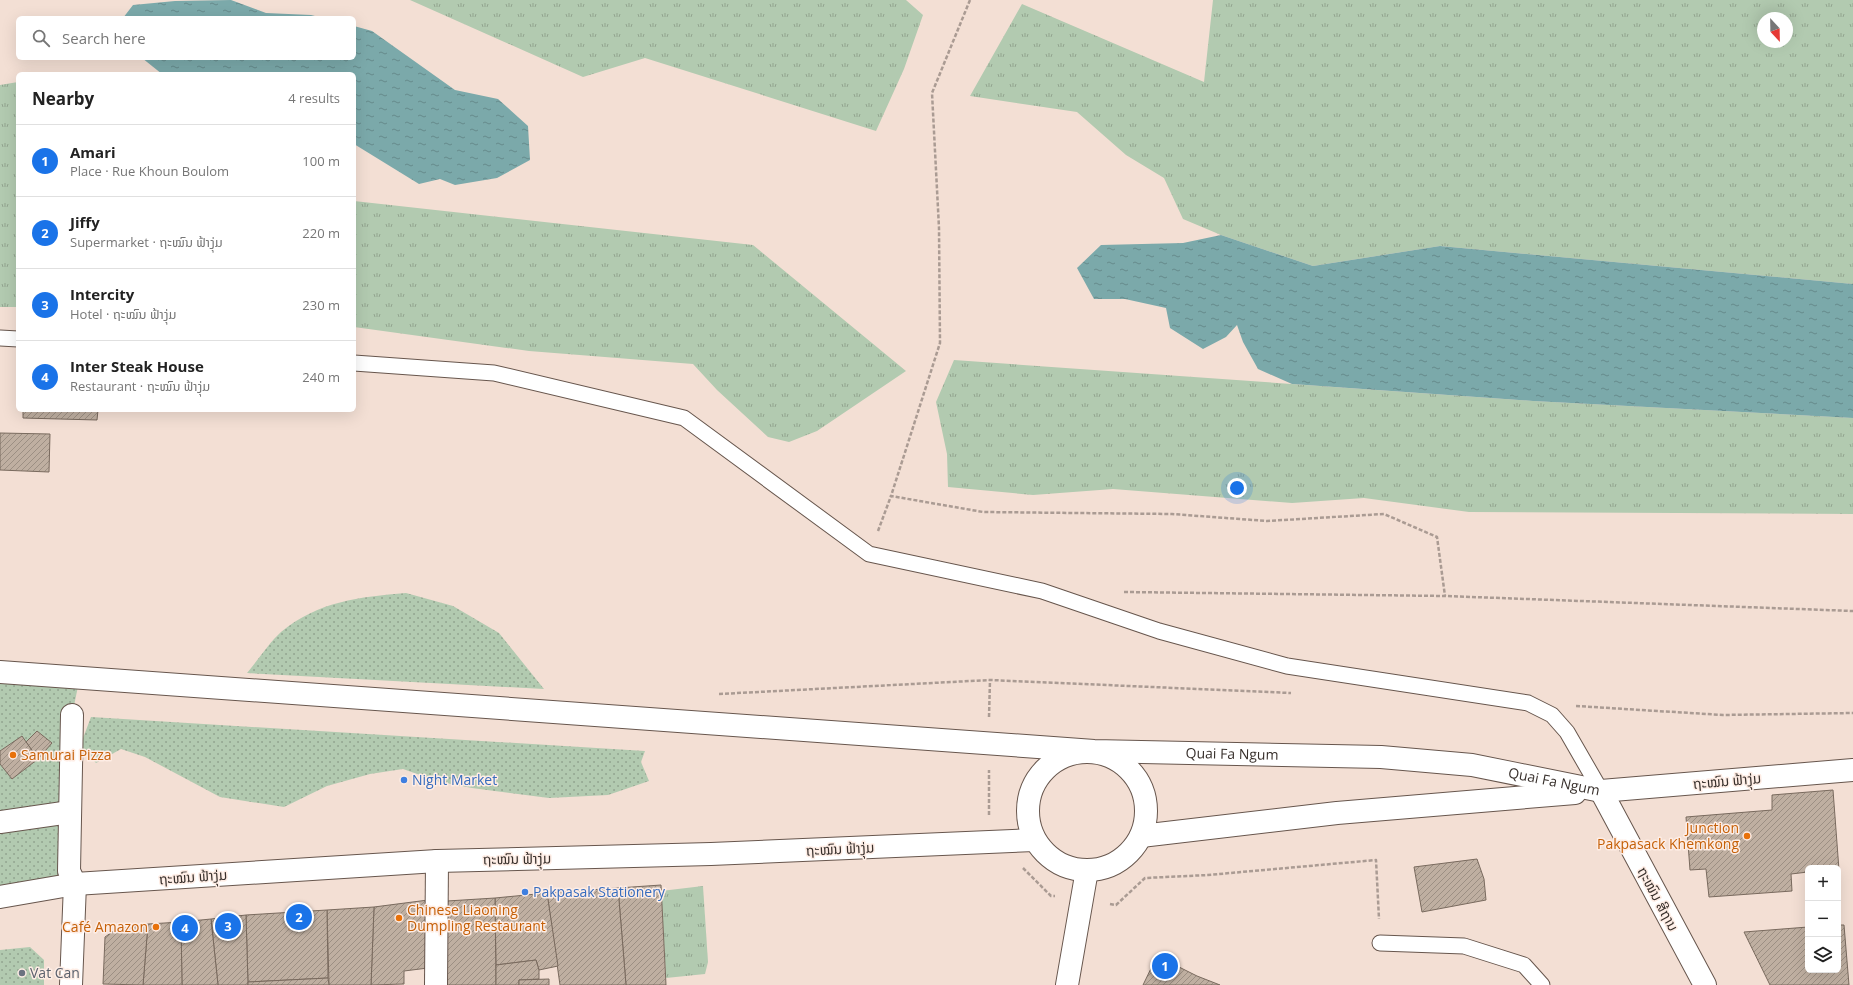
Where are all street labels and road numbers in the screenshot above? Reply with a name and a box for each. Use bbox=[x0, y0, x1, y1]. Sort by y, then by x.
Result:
street label: Quai Fa Ngum bbox=[1186, 743, 1279, 764]
street label: Quai Fa Ngum bbox=[1507, 763, 1602, 800]
street label: ຖະໝົນ ຟ້າງຸ່ມ bbox=[1692, 768, 1762, 796]
street label: ຖະໝົນ ຟ້າງຸ່ມ bbox=[805, 837, 875, 863]
street label: ຖະໝົນ ຟ້າງຸ່ມ bbox=[483, 848, 551, 872]
street label: ຖະໜົນ ສີຖານ bbox=[1634, 863, 1683, 934]
street label: ຖະໝົນ ຟ້າງຸ່ມ bbox=[158, 865, 228, 891]

